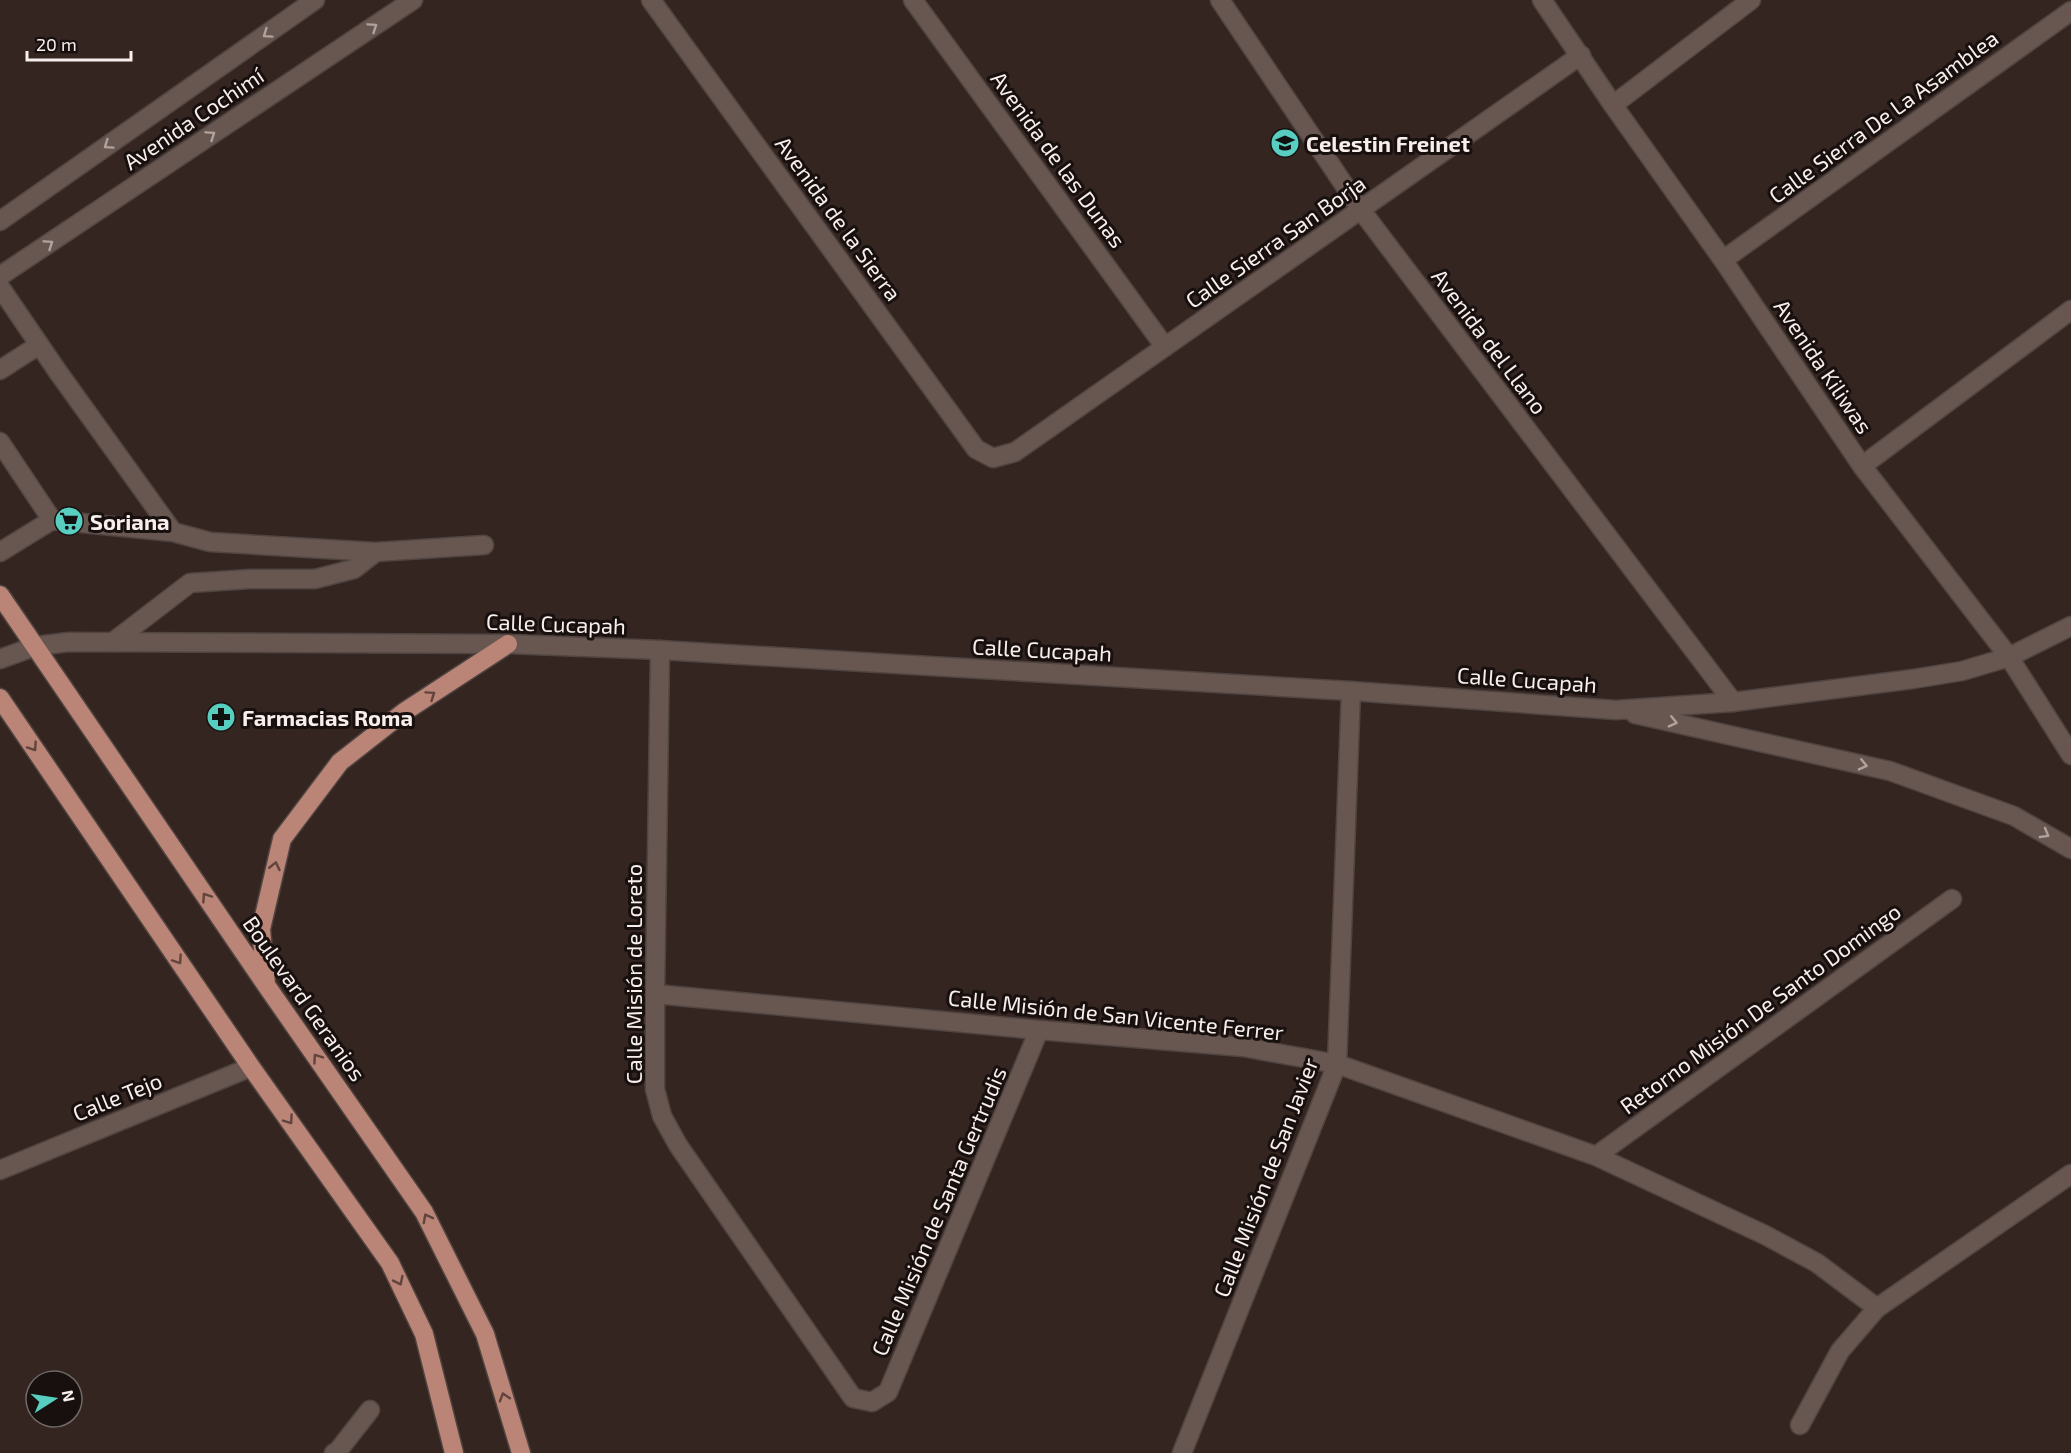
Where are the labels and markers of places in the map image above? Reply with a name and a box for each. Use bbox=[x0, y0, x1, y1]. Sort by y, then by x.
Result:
school or university icon: Celestin Freinet bbox=[1269, 127, 1301, 159]
place label: Celestin Freinet bbox=[1306, 130, 1470, 156]
supermarket icon: Soriana bbox=[53, 505, 85, 537]
place label: Soriana bbox=[90, 508, 170, 534]
pharmacy icon: Farmacias Roma bbox=[205, 701, 237, 733]
place label: Farmacias Roma bbox=[242, 704, 413, 730]

